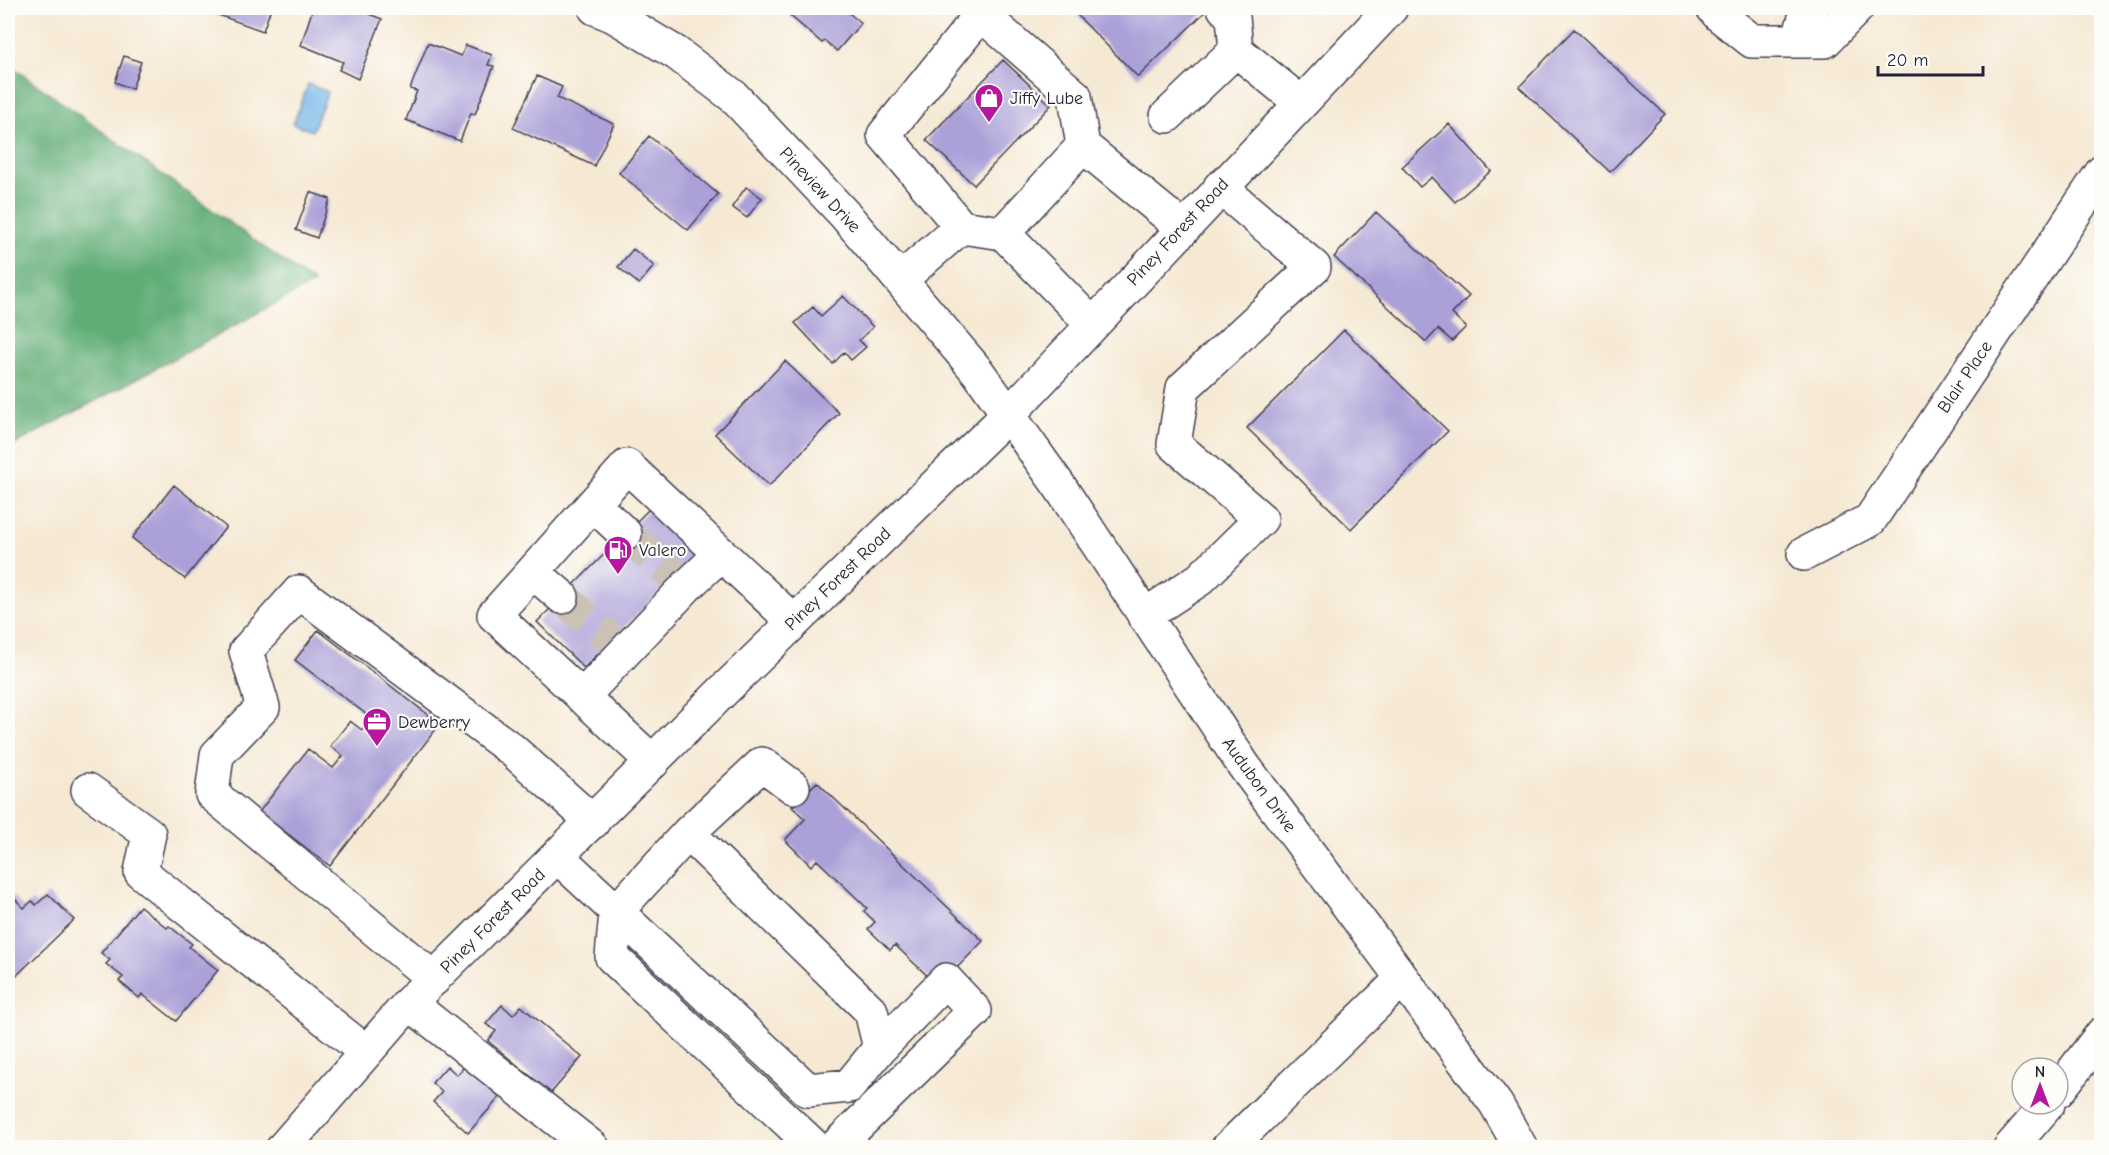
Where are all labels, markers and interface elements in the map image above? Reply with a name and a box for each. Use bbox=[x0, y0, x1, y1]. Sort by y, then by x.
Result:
scale bar bbox=[1878, 39, 1983, 77]
text: 20 m bbox=[1887, 50, 1928, 71]
shop icon: Jiffy Lube bbox=[973, 82, 1005, 124]
place label: Jiffy Lube bbox=[1010, 88, 1083, 109]
street label: Pineview Drive bbox=[775, 143, 865, 237]
street label: Piney Forest Road bbox=[1123, 174, 1233, 290]
street label: Blair Place bbox=[1933, 337, 1997, 417]
street label: Piney Forest Road bbox=[781, 523, 895, 635]
fuel station icon: Valero bbox=[602, 534, 634, 576]
place label: Valero bbox=[639, 540, 686, 561]
office icon: Dewberry bbox=[361, 706, 393, 748]
place label: Dewberry bbox=[398, 712, 471, 733]
street label: Audubon Drive bbox=[1218, 733, 1300, 837]
street label: Piney Forest Road bbox=[436, 864, 550, 978]
north arrow bbox=[2010, 1056, 2070, 1116]
text: N bbox=[2035, 1063, 2045, 1081]

